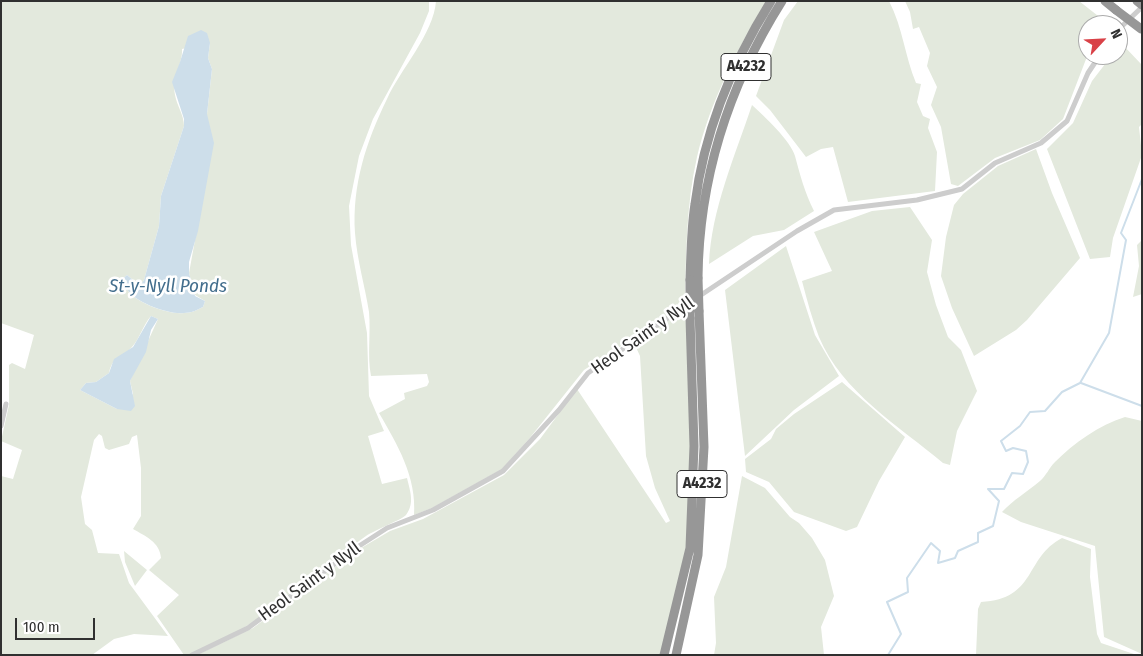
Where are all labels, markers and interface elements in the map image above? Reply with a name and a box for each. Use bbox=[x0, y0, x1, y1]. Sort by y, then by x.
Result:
north arrow bbox=[1078, 15, 1128, 65]
text: N bbox=[1107, 26, 1126, 41]
road number: A4232 bbox=[721, 54, 771, 80]
water label: St-y-Nyll Ponds bbox=[109, 276, 227, 298]
street label: Heol Saint y Nyll bbox=[587, 292, 699, 380]
road number: A4232 bbox=[677, 470, 727, 498]
street label: Heol Saint y Nyll bbox=[255, 538, 365, 626]
scale bar bbox=[18, 608, 98, 640]
text: 100 m bbox=[23, 618, 60, 636]

